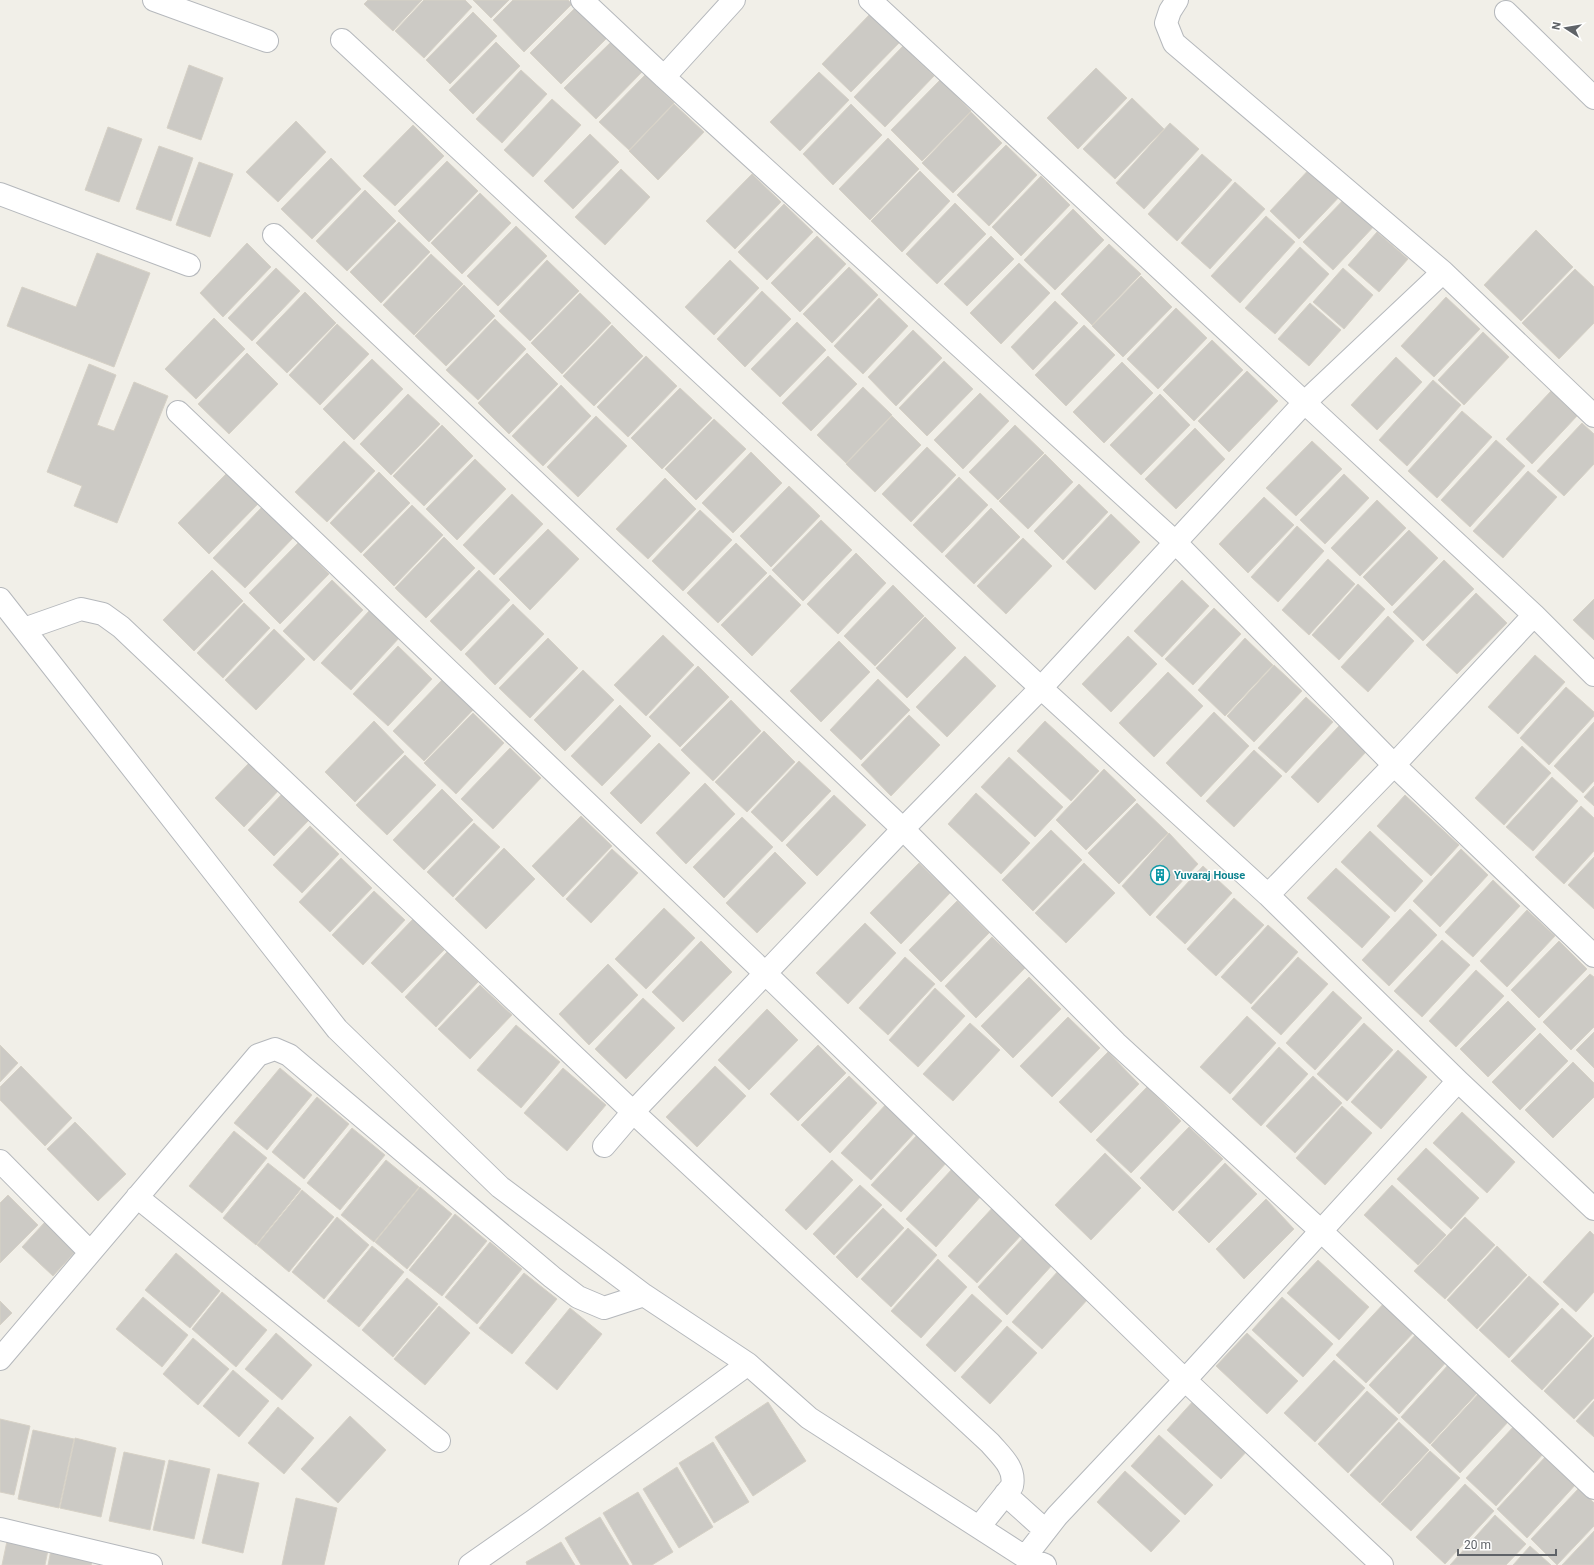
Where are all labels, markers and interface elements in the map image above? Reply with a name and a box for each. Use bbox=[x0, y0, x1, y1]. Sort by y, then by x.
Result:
north arrow bbox=[1546, 8, 1586, 48]
text: N bbox=[1550, 21, 1564, 31]
building icon: Yuvaraj House bbox=[1149, 864, 1171, 886]
place label: Yuvaraj House bbox=[1174, 869, 1245, 882]
scale bar bbox=[1458, 1531, 1556, 1557]
text: 20 m bbox=[1464, 1538, 1491, 1552]

